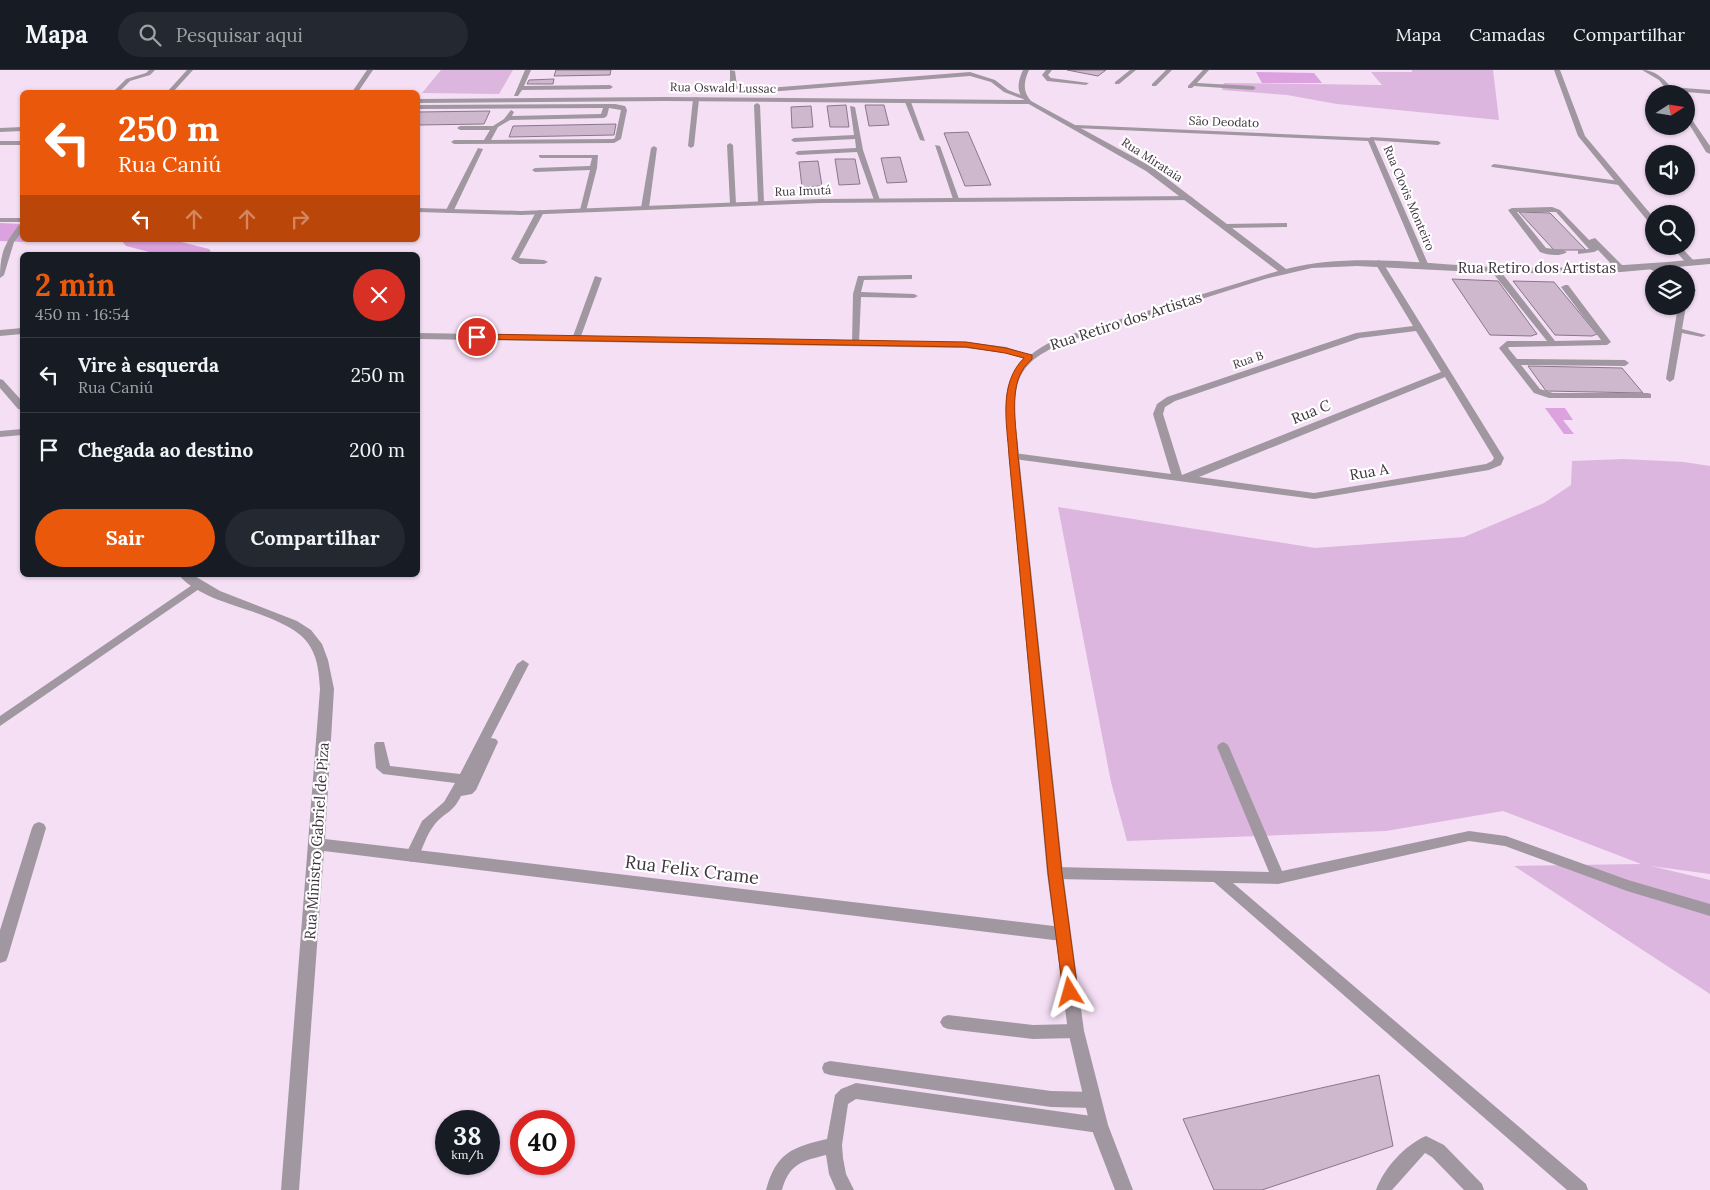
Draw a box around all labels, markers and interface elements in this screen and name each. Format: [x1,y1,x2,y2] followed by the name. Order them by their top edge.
[118,12,468,57] search box
[25,19,88,50] text: Mapa
[136,21,164,49] icon: search
[176,23,303,47] text: Pesquisar aqui
[1396,23,1441,46] text: Mapa
[1469,23,1545,46] text: Camadas
[1573,23,1685,46] text: Compartilhar
[670,79,776,96] street label: Rua Oswald Lussac
[1645,85,1695,135] north arrow
[1645,85,1695,315] map controls
[118,106,219,151] text: 250 m
[35,110,100,175] icon: left
[1189,113,1260,130] street label: São Deodato
[1119,134,1186,185] street label: Rua Mirataia
[1381,143,1438,253] street label: Rua Clovis Monteiro
[1645,145,1695,195] button: sound
[118,150,222,178] text: Rua Caniú
[774,182,832,199] street label: Rua Imutá
[127,205,155,233] icon: left
[180,205,208,233] icon: ahead
[233,205,261,233] icon: ahead
[286,205,314,233] icon: right
[1645,205,1695,255] button: search
[1458,258,1616,277] street label: Rua Retiro dos Artistas
[1645,265,1695,315] button: layers
[35,266,115,304] text: 2 min
[353,269,405,321] button: close
[1047,287,1204,354] street label: Rua Retiro dos Artistas
[35,304,130,324] text: 450 m · 16:54
[456,316,498,358] pin
[463,323,491,351] icon: arrive
[1230,347,1265,372] street label: Rua B
[78,353,219,377] text: Vire à esquerda
[35,361,63,389] icon: left
[351,363,405,387] text: 250 m
[78,377,153,397] text: Rua Caniú
[1288,395,1334,428] street label: Rua C
[35,436,63,464] icon: arrive
[78,438,253,462] text: Chegada ao destino
[349,438,405,462] text: 200 m
[1348,459,1391,484] street label: Rua A
[35,509,215,567] button: Sair
[225,509,405,567] button: Compartilhar
[300,741,333,940] street label: Rua Ministro Gabriel de Piza
[624,850,761,889] street label: Rua Felix Crame
[1043,965,1095,1017] position arrow
[510,1110,575,1175] speed limit sign: 40
[453,1120,482,1152] text: 38
[451,1147,484,1162] text: km/h

